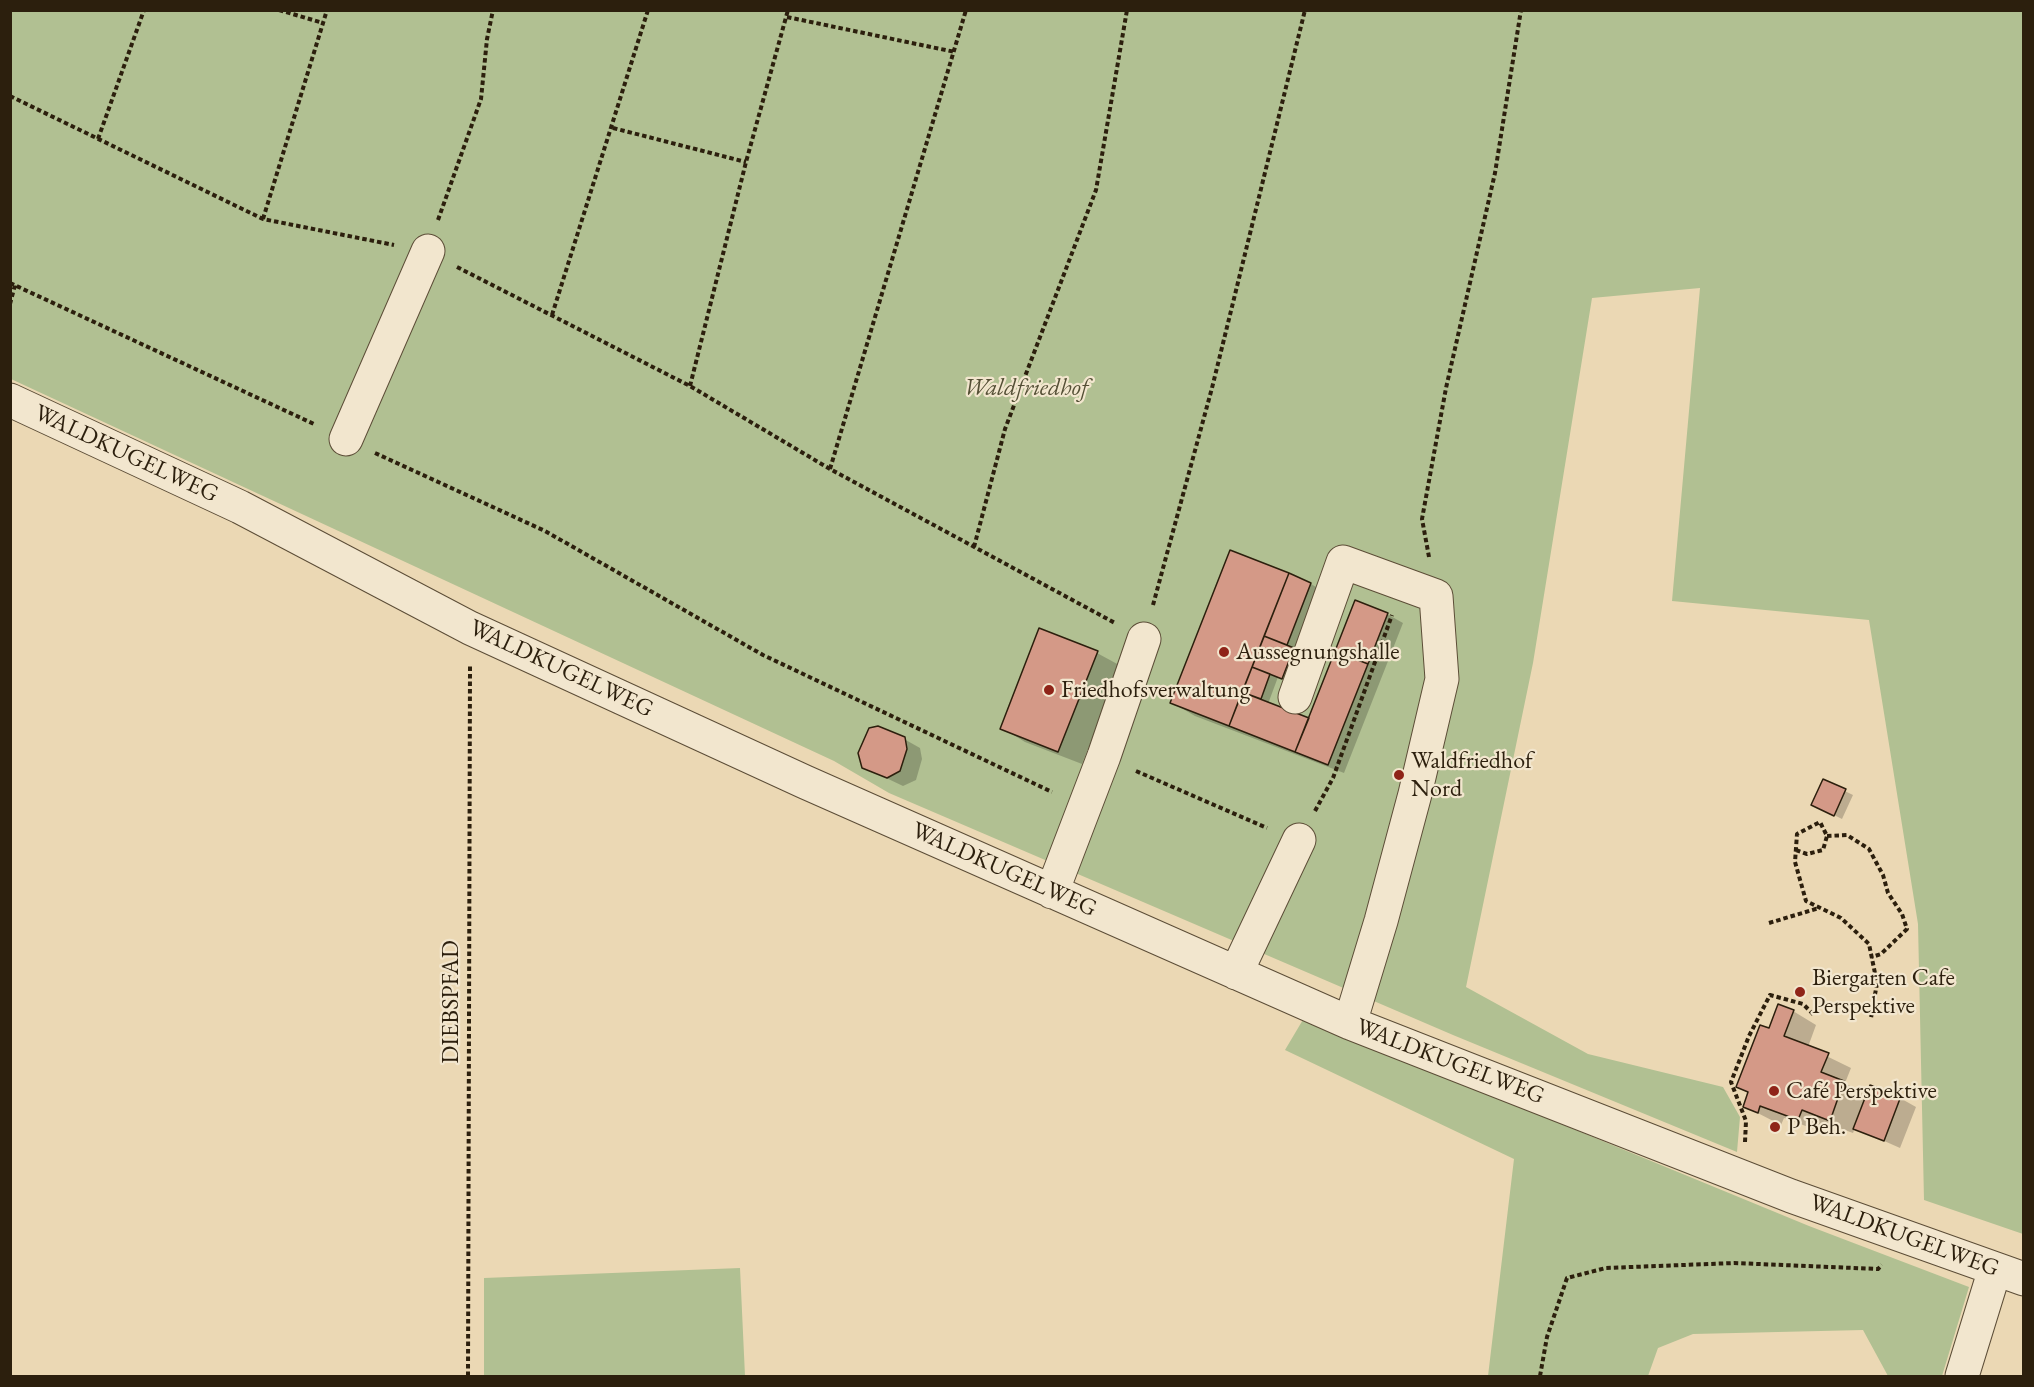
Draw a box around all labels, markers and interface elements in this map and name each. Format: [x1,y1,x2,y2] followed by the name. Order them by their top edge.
[964,374,1088,402] park label: Waldfriedhof
[29,399,223,509] street label: WALDKUGELWEG
[464,614,658,724] street label: WALDKUGELWEG
[1236,638,1400,666] place label: Aussegnungshalle
[1217,645,1231,659] marker: Aussegnungshalle
[1061,676,1250,704] place label: Friedhofsverwaltung
[1042,683,1056,697] marker: Friedhofsverwaltung
[1411,747,1533,803] place label: Waldfriedhof Nord
[1392,768,1406,782] marker: Waldfriedhof Nord
[907,816,1101,924] street label: WALDKUGELWEG
[437,940,465,1064] street label: DIEBSPFAD
[1812,964,1955,1020] place label: Biergarten Cafe Perspektive
[1793,985,1807,999] marker: Biergarten Cafe Perspektive
[1352,1013,1548,1111] street label: WALDKUGELWEG
[1786,1077,1937,1105] place label: Café Perspektive
[1767,1084,1781,1098] marker: Café Perspektive
[1787,1113,1846,1141] place label: P Beh.
[1768,1120,1782,1134] marker: P Beh.
[1805,1188,2003,1284] street label: WALDKUGELWEG

